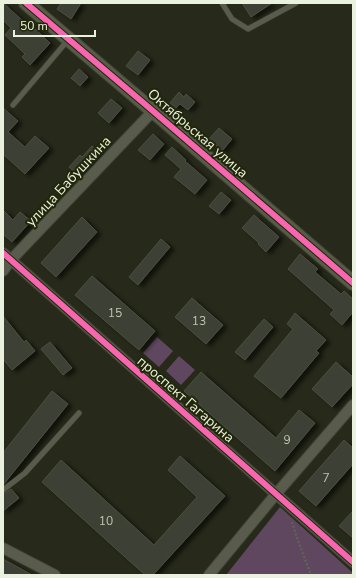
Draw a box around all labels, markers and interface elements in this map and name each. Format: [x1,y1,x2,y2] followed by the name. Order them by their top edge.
[14,12,95,38] scale bar
[20,18,48,34] text: 50 m
[143,84,252,182] street label: Октябрьская улица
[21,132,115,231] street label: улица Бабушкина
[108,305,122,321] house number: 15
[192,313,206,329] house number: 13
[133,352,238,447] street label: проспект Гагарина
[283,432,291,448] house number: 9
[322,470,330,486] house number: 7
[99,513,113,529] house number: 10

